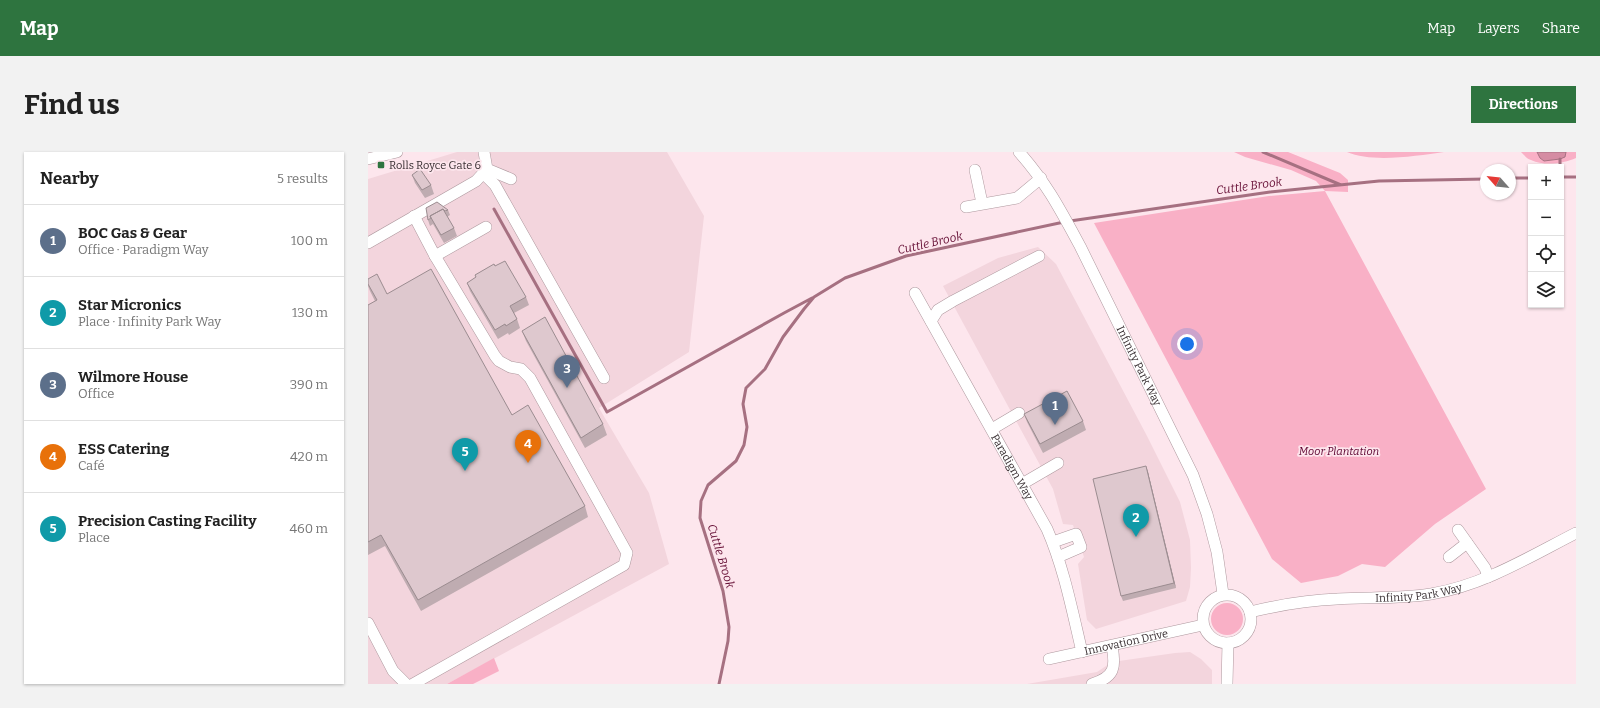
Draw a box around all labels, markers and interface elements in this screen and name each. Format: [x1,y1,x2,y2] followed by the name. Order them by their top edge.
[20,17,59,40] text: Map
[1427,20,1455,37] text: Map
[1477,20,1520,37] text: Layers
[1542,20,1580,37] text: Share
[1471,86,1576,123] button: Directions
[24,88,120,121] text: Find us
[389,159,481,172] place label: Rolls Royce Gate 6
[376,160,386,170] marker: Rolls Royce Gate 6
[1480,164,1516,200] north arrow
[1528,164,1564,308] map controls
[1528,164,1564,200] button: +
[40,168,99,189] text: Nearby
[277,171,328,186] text: 5 results
[1215,174,1283,198] water label: Cuttle Brook
[1528,200,1564,236] button: −
[78,224,187,242] text: BOC Gas & Gear
[896,229,964,257] water label: Cuttle Brook
[50,233,56,248] text: 1
[291,233,328,248] text: 100 m
[1528,236,1564,272] button: locate
[78,242,209,257] text: Office · Paradigm Way
[1528,272,1564,308] button: layers
[78,296,181,314] text: Star Micronics
[49,305,57,320] text: 2
[292,305,328,320] text: 130 m
[78,314,221,329] text: Place · Infinity Park Way
[1114,324,1164,408] street label: Infinity Park Way
[1177,334,1197,354] your location
[554,355,580,388] pin: 3
[78,368,188,386] text: Wilmore House
[49,377,57,392] text: 3
[290,377,328,392] text: 390 m
[78,386,114,401] text: Office
[1042,392,1068,425] pin: 1
[515,430,541,463] pin: 4
[989,432,1036,502] street label: Paradigm Way
[452,438,478,471] pin: 5
[78,440,169,458] text: ESS Catering
[1299,445,1380,458] park label: Moor Plantation
[49,449,57,464] text: 4
[290,449,328,464] text: 420 m
[78,458,105,473] text: Café
[1123,504,1149,537] pin: 2
[78,512,257,530] text: Precision Casting Facility
[49,521,57,536] text: 5
[289,521,328,536] text: 460 m
[705,522,738,590] water label: Cuttle Brook
[78,530,110,545] text: Place
[1375,580,1464,604] street label: Infinity Park Way
[1083,626,1169,658] street label: Innovation Drive

